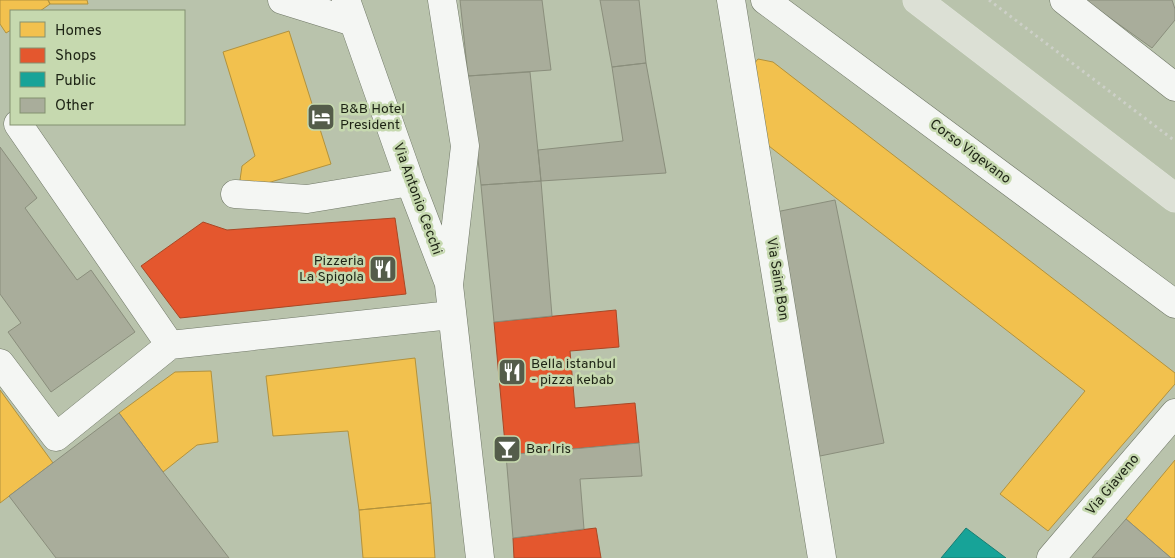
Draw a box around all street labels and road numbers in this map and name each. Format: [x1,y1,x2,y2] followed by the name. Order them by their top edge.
[926,116,1014,188] street label: Corso Vigevano
[389,141,445,257] street label: Via Antonio Cecchi
[762,236,792,322] street label: Via Saint Bon
[1083,451,1144,519] street label: Via Giaveno

